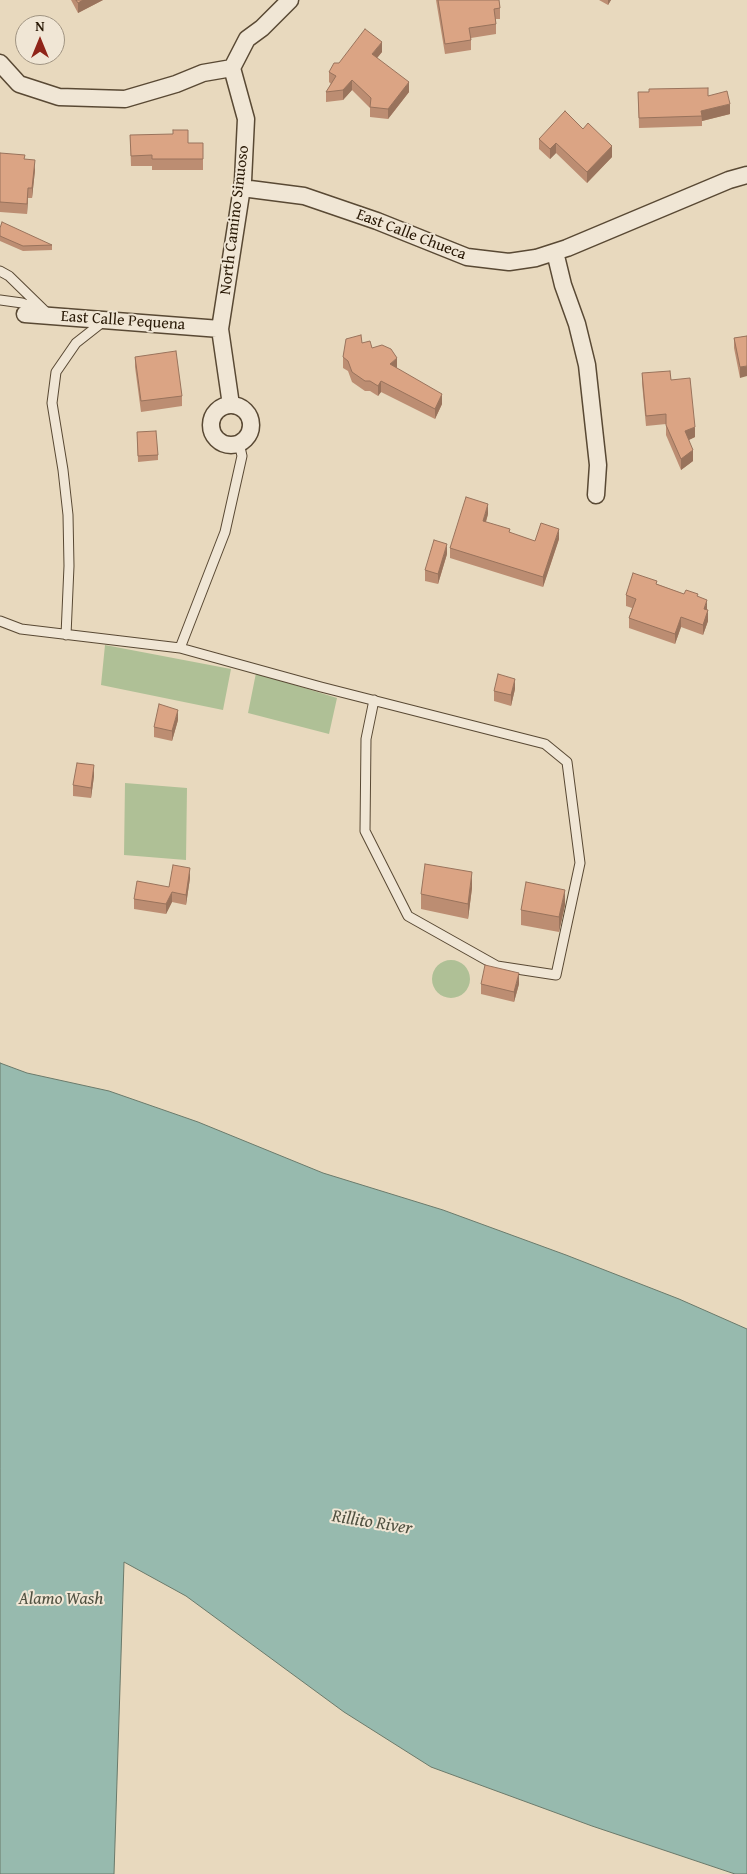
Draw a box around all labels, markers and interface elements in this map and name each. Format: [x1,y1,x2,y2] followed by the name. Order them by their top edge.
[15,15,65,65] north arrow
[35,16,45,36] text: N
[216,144,254,296] street label: North Camino Sinuoso
[353,205,469,265] street label: East Calle Chueca
[60,307,186,335] street label: East Calle Pequena
[330,1506,414,1540] water label: Rillito River
[19,1588,103,1610] water label: Alamo Wash

